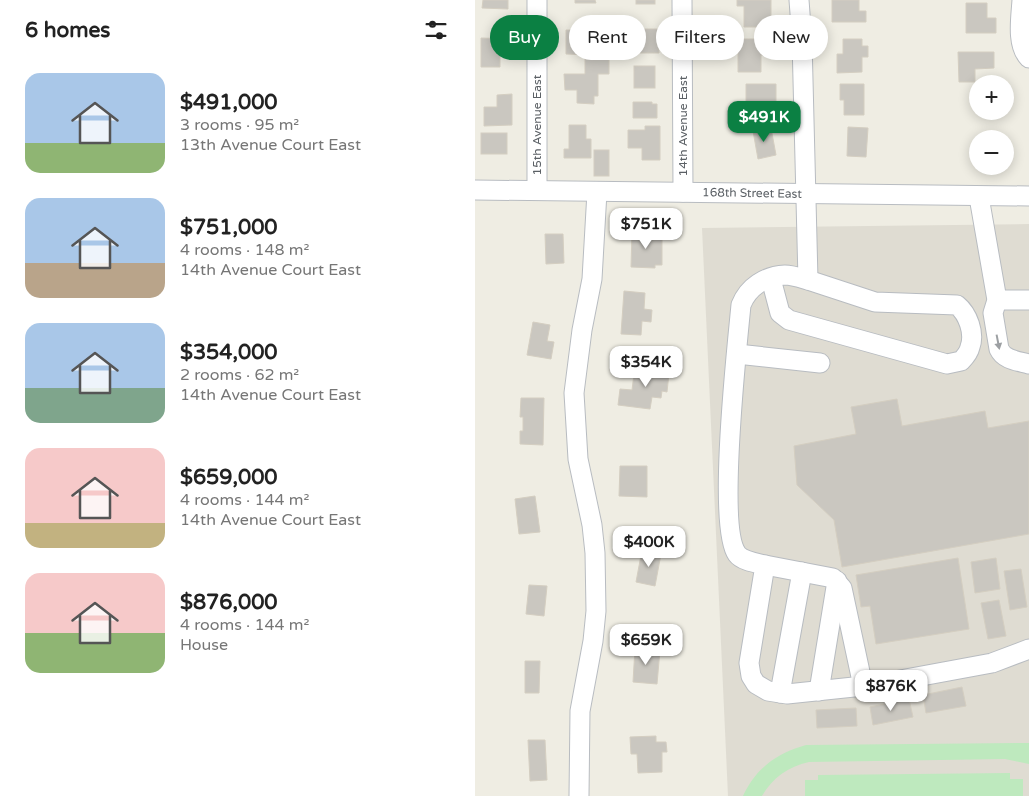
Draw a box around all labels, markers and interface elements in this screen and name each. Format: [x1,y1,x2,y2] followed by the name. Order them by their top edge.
[490,15,559,60] chip: Buy
[569,15,646,60] chip: Rent
[656,15,744,60] chip: Filters
[754,15,828,60] chip: New
[422,16,450,44] icon: filters
[25,18,110,43] text: 6 homes
[530,74,544,175] street label: 15th Avenue East
[676,75,690,176] street label: 14th Avenue East
[969,75,1014,175] map controls
[969,75,1014,120] button: +
[180,90,278,115] text: $491,000
[65,93,125,153] icon: home
[729,100,799,143] pin: $491K
[739,107,789,127] text: $491K
[180,115,299,135] text: 3 rooms · 95 m²
[969,130,1014,175] button: −
[180,135,361,155] text: 13th Avenue Court East
[702,185,802,201] street label: 168th Street East
[611,208,681,250] pin: $751K
[621,214,671,234] text: $751K
[180,215,278,240] text: $751,000
[65,218,125,278] icon: home
[180,240,309,260] text: 4 rooms · 148 m²
[180,260,361,280] text: 14th Avenue Court East
[994,334,1002,350] one-way arrow
[180,340,278,365] text: $354,000
[65,343,125,403] icon: home
[611,346,681,388] pin: $354K
[621,352,671,372] text: $354K
[180,365,299,385] text: 2 rooms · 62 m²
[180,385,361,405] text: 14th Avenue Court East
[180,465,278,490] text: $659,000
[65,468,125,528] icon: home
[180,490,309,510] text: 4 rooms · 144 m²
[180,510,361,530] text: 14th Avenue Court East
[614,526,684,568] pin: $400K
[624,532,674,552] text: $400K
[180,590,278,615] text: $876,000
[65,593,125,653] icon: home
[180,615,309,635] text: 4 rooms · 144 m²
[611,624,681,666] pin: $659K
[621,630,671,650] text: $659K
[180,635,228,655] text: House
[856,670,926,712] pin: $876K
[866,676,916,696] text: $876K

